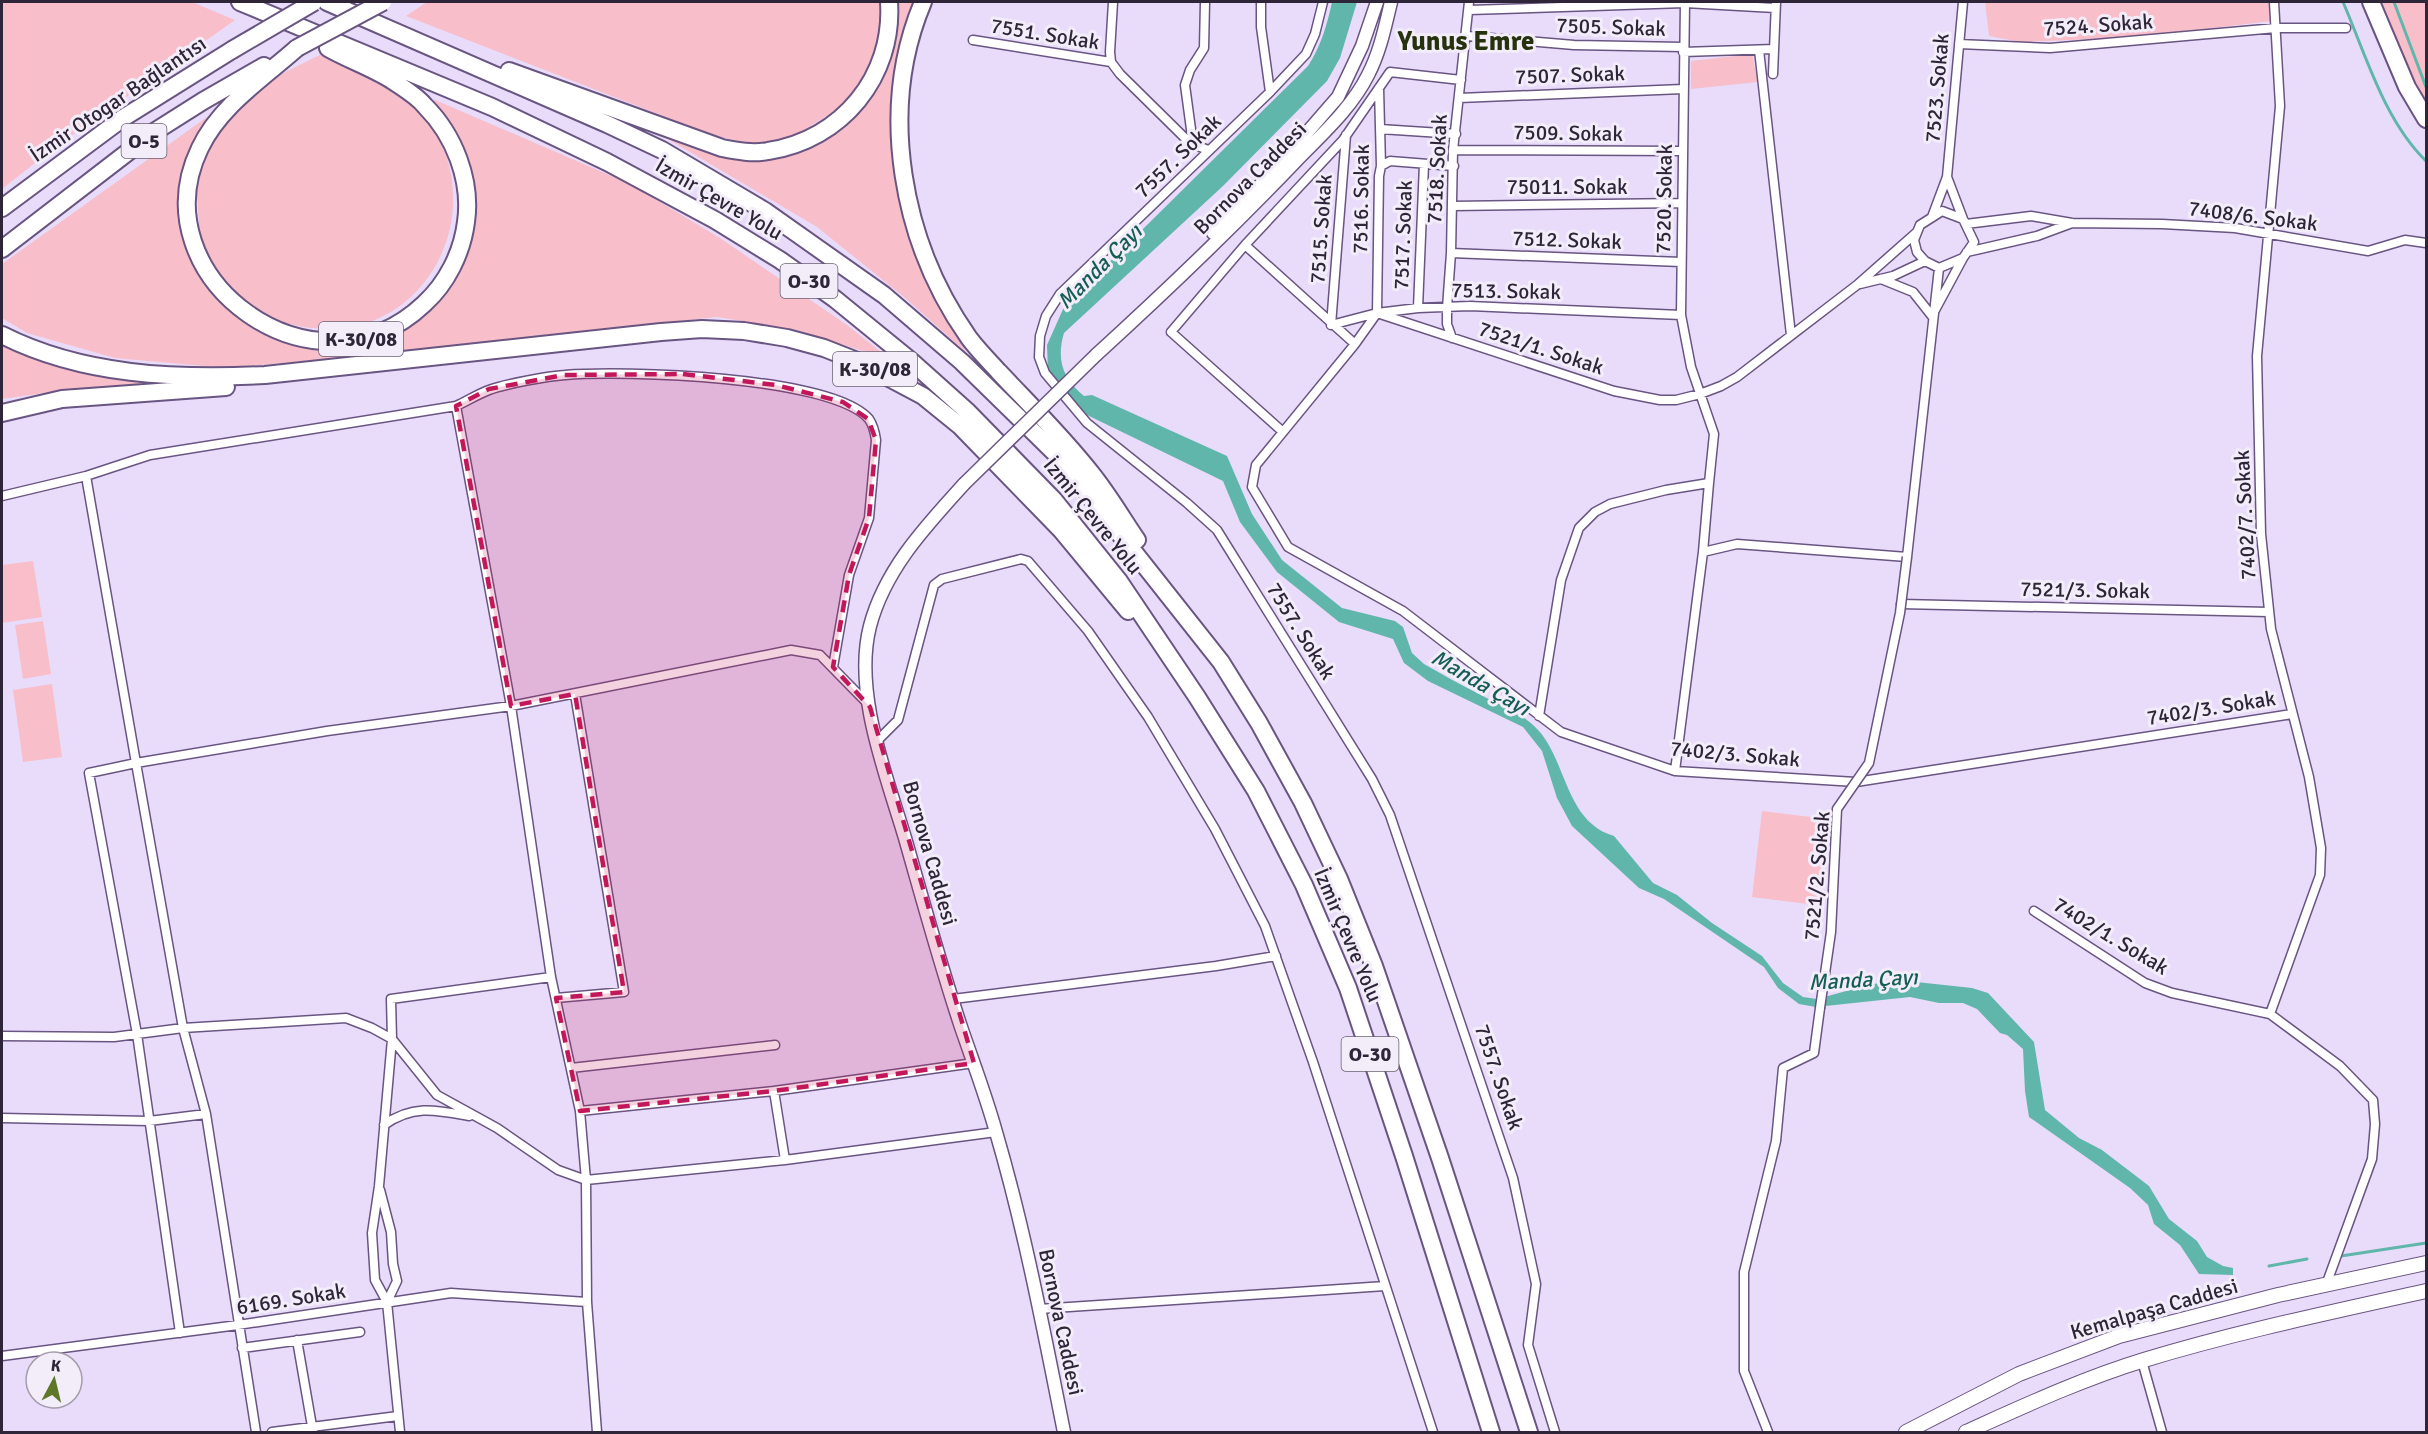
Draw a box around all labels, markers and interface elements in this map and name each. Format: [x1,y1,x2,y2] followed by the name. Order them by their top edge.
[2042,8,2154,42] street label: 7524. Sokak
[1556,12,1667,42] street label: 7505. Sokak
[989,13,1102,56] street label: 7551. Sokak
[1397,25,1534,58] district label: Yunus Emre
[25,30,211,168] street label: İzmir Otogar Bağlantısı
[1919,32,1955,144] street label: 7523. Sokak
[1515,60,1626,90] street label: 7507. Sokak
[1129,108,1227,203] street label: 7557. Sokak
[1421,113,1453,225] street label: 7518. Sokak
[1188,116,1312,240] street label: Bornova Caddesi
[1513,119,1624,147] street label: 7509. Sokak
[122,124,166,158] road number: O-5
[1347,143,1375,254] street label: 7516. Sokak
[1650,143,1678,254] street label: 7520. Sokak
[651,152,787,246] street label: İzmir Çevre Yolu
[1304,173,1338,285] street label: 7515. Sokak
[1506,174,1628,200] street label: 75011. Sokak
[1388,179,1418,290] street label: 7517. Sokak
[2187,195,2320,237] street label: 7408/6. Sokak
[1051,218,1148,314] water label: Manda Çayı
[1512,225,1623,255] street label: 7512. Sokak
[780,264,838,298] road number: O-30
[1451,277,1562,305] street label: 7513. Sokak
[1475,316,1607,381] street label: 7521/1. Sokak
[319,322,403,356] road number: K-30/08
[833,352,917,386] road number: K-30/08
[2229,449,2261,581] street label: 7402/7. Sokak
[1038,452,1148,580] street label: İzmir Çevre Yolu
[2020,576,2151,604] street label: 7521/3. Sokak
[1261,578,1341,685] street label: 7557. Sokak
[1427,643,1536,722] water label: Manda Çayı
[2145,685,2278,731] street label: 7402/3. Sokak
[1669,735,1801,773] street label: 7402/3. Sokak
[897,778,963,928] street label: Bornova Caddesi
[1798,810,1836,942] street label: 7521/2. Sokak
[1308,864,1388,1006] street label: İzmir Çevre Yolu
[2049,891,2174,981] street label: 7402/1. Sokak
[1808,963,1919,996] water label: Manda Çayı
[1469,1021,1529,1134] street label: 7557. Sokak
[1342,1037,1398,1071] road number: O-30
[1033,1246,1089,1398] street label: Bornova Caddesi
[2067,1273,2241,1345] street label: Kemalpaşa Caddesi
[235,1277,348,1320] street label: 6169. Sokak
[24,1350,84,1410] north arrow
[50,1356,62,1377] text: K

